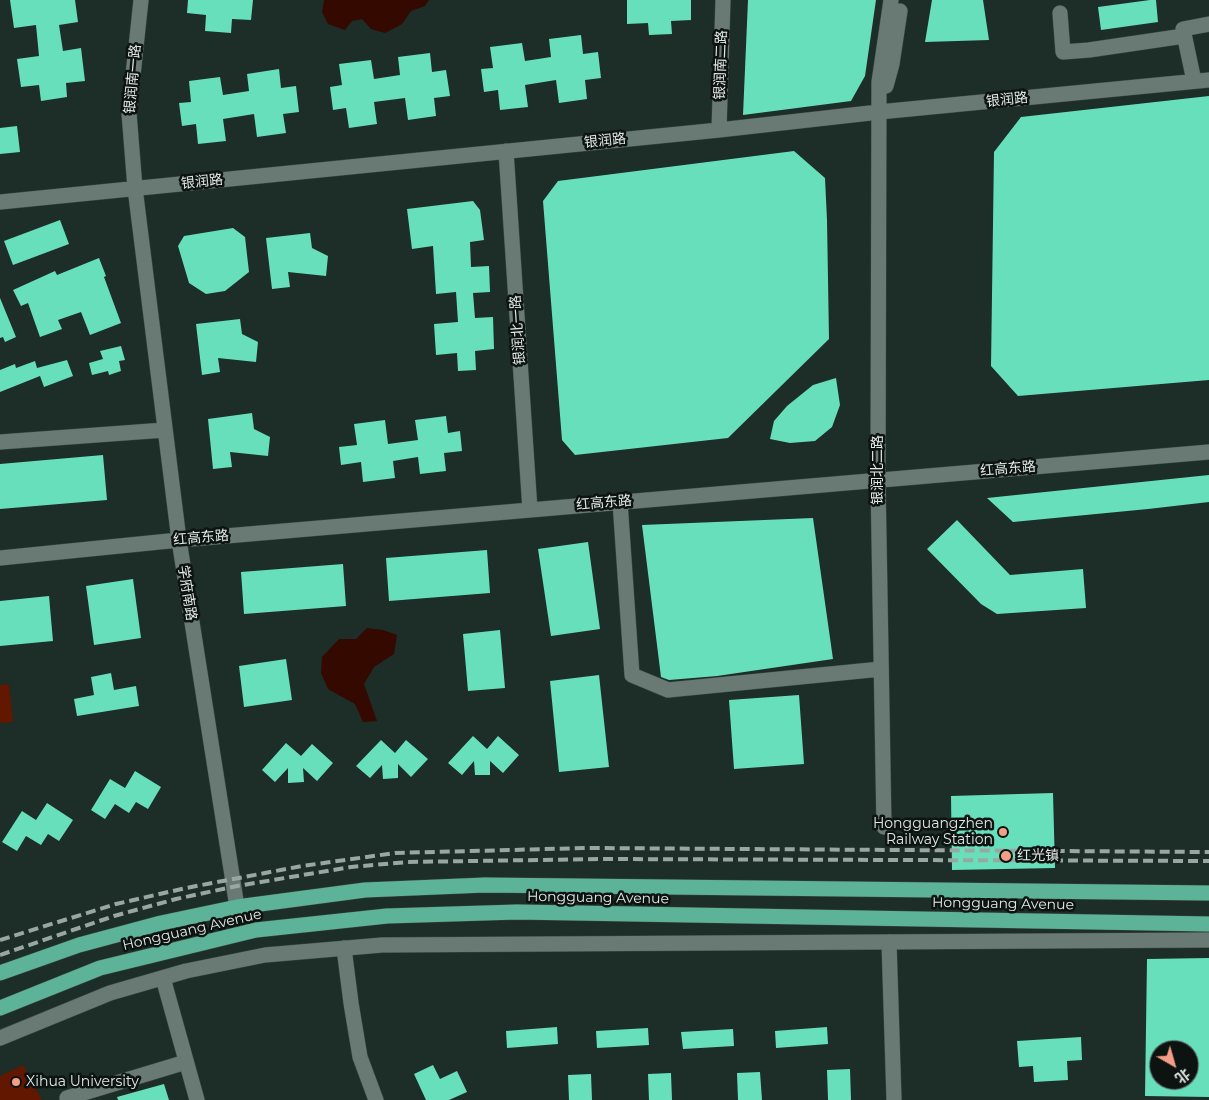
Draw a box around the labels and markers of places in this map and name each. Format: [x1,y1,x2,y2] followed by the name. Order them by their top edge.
[873,816,993,849] place label: Hongguangzhen Railway Station
[997,826,1009,838] marker: Hongguangzhen Railway Station
[1017,848,1059,864] place label: 红光镇
[999,849,1013,863] marker: 红光镇
[26,1074,139,1090] place label: Xihua University
[10,1076,22,1088] marker: Xihua University

